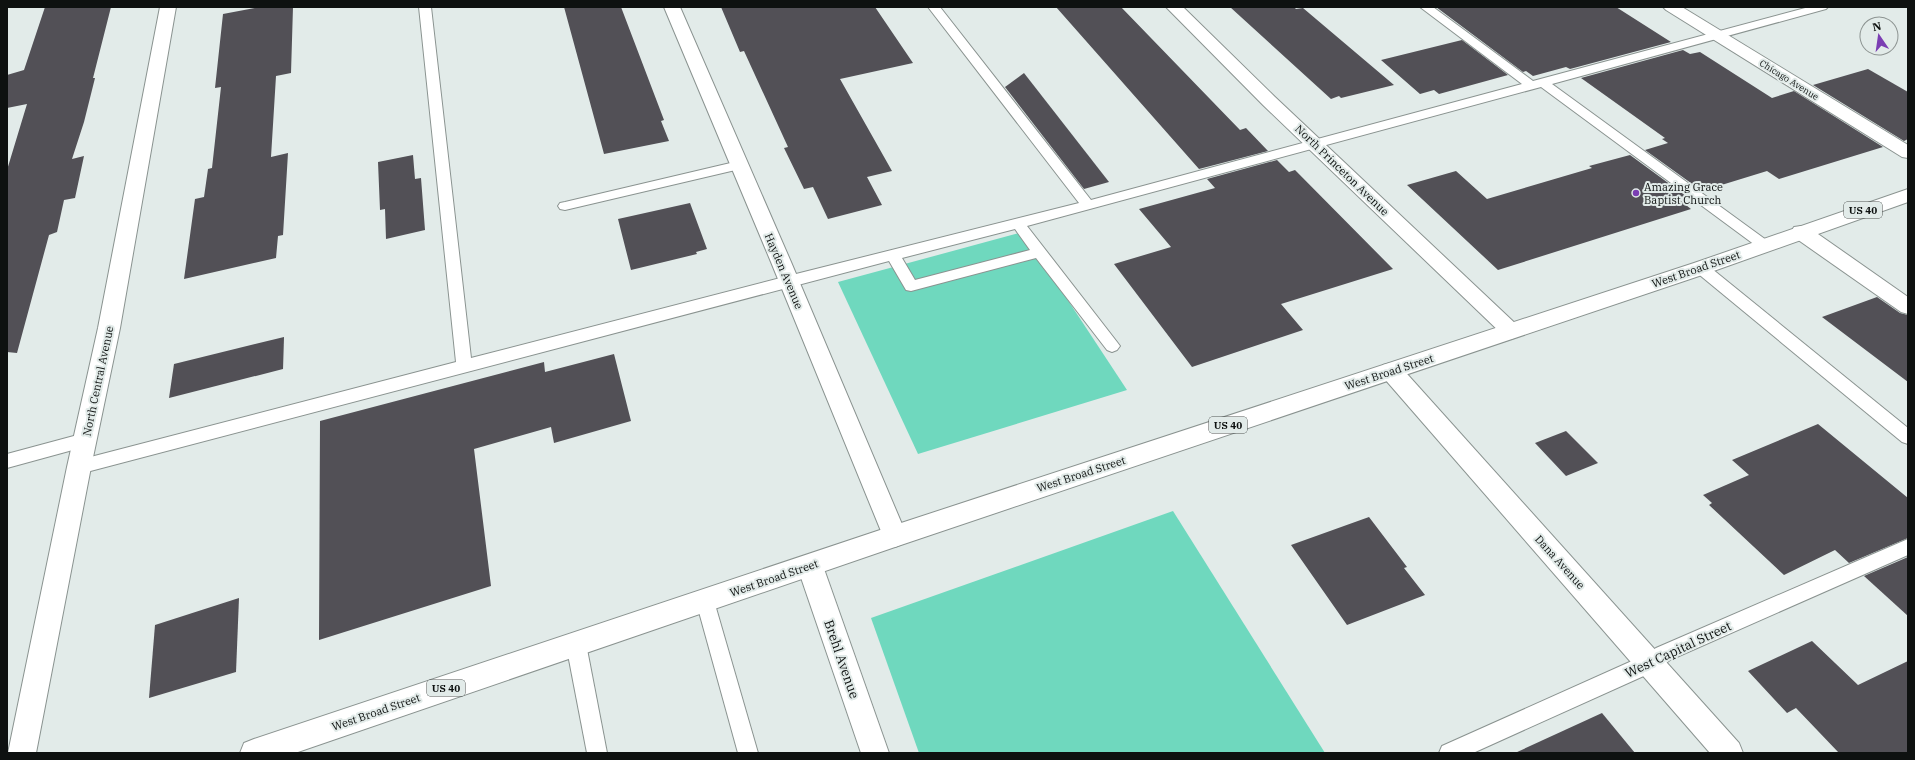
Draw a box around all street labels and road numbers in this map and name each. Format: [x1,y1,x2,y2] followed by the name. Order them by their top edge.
[1758,57,1821,102] street label: Chicago Avenue
[1292,122,1392,218] street label: North Princeton Avenue
[1844,202,1882,218] road number: US 40
[762,231,806,311] street label: Hayden Avenue
[1650,247,1742,291] street label: West Broad Street
[79,325,117,437] street label: North Central Avenue
[1343,351,1435,393] street label: West Broad Street
[1209,417,1247,433] road number: US 40
[1035,453,1127,495] street label: West Broad Street
[1532,532,1588,592] street label: Dana Avenue
[728,556,820,600] street label: West Broad Street
[1622,617,1734,682] street label: West Capital Street
[820,618,863,701] street label: Brehl Avenue
[427,680,465,696] road number: US 40
[330,690,422,734] street label: West Broad Street

